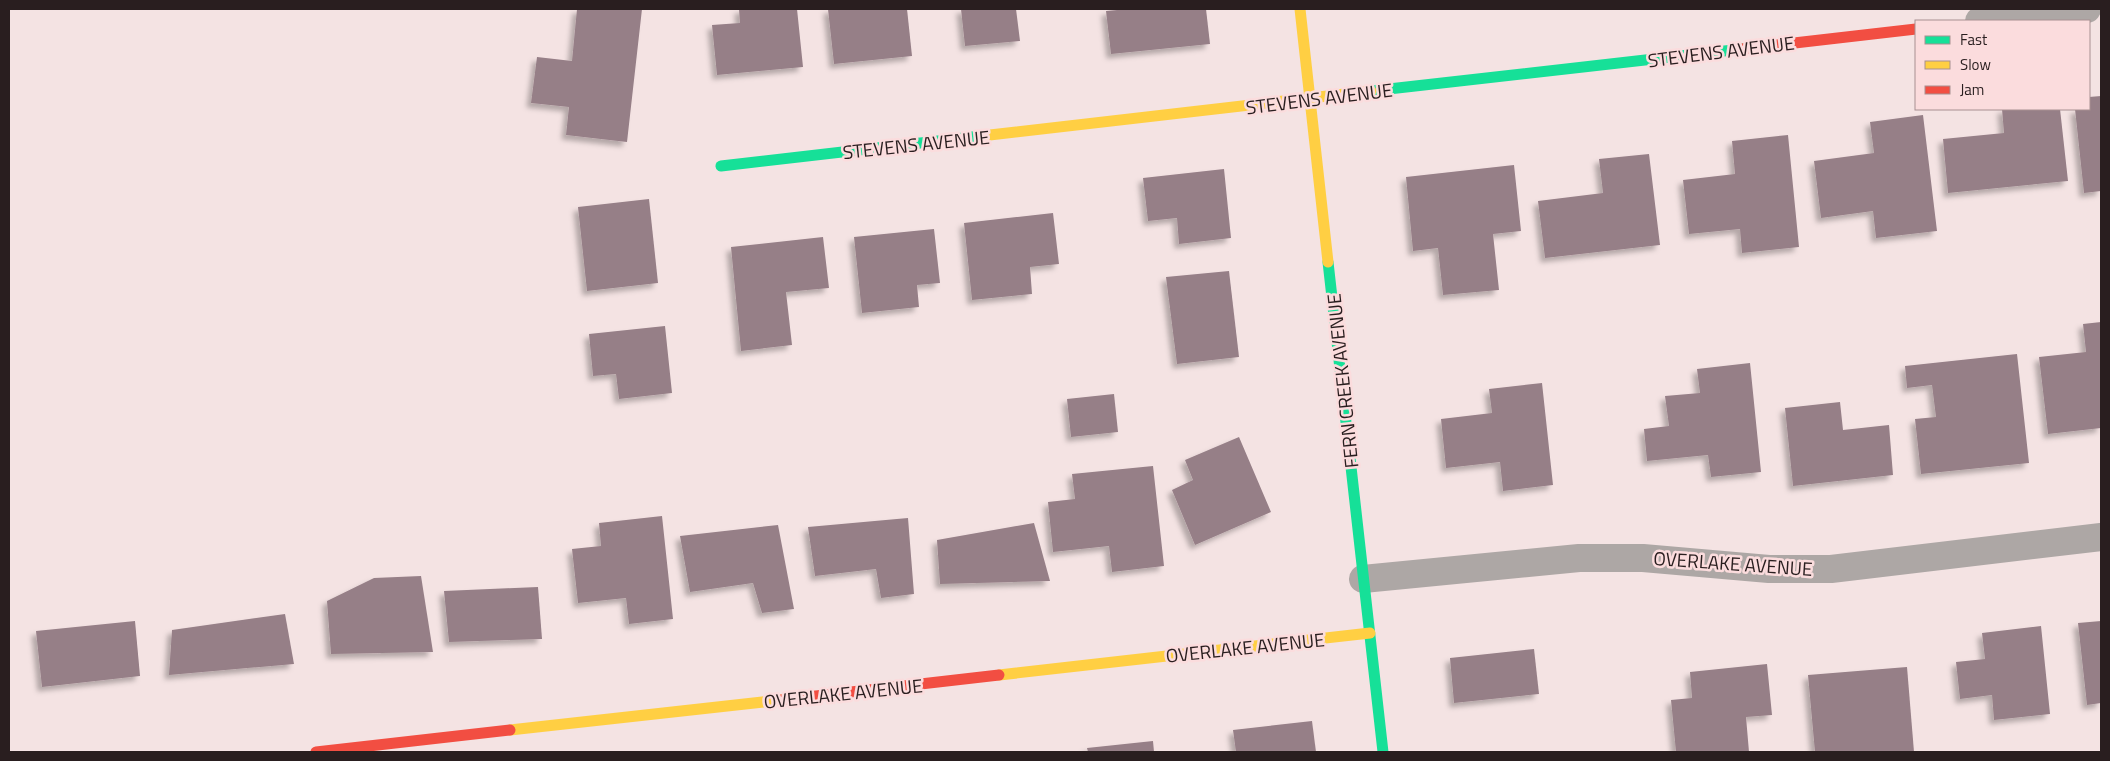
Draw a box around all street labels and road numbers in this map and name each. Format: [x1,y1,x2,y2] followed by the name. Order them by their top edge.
[1646,28,1796,74] street label: STEVENS AVENUE
[1244,75,1394,121] street label: STEVENS AVENUE
[841,122,991,166] street label: STEVENS AVENUE
[1318,292,1366,470] street label: FERN CREEK AVENUE
[1652,543,1814,583] street label: OVERLAKE AVENUE
[1164,624,1326,670] street label: OVERLAKE AVENUE
[762,670,924,716] street label: OVERLAKE AVENUE

